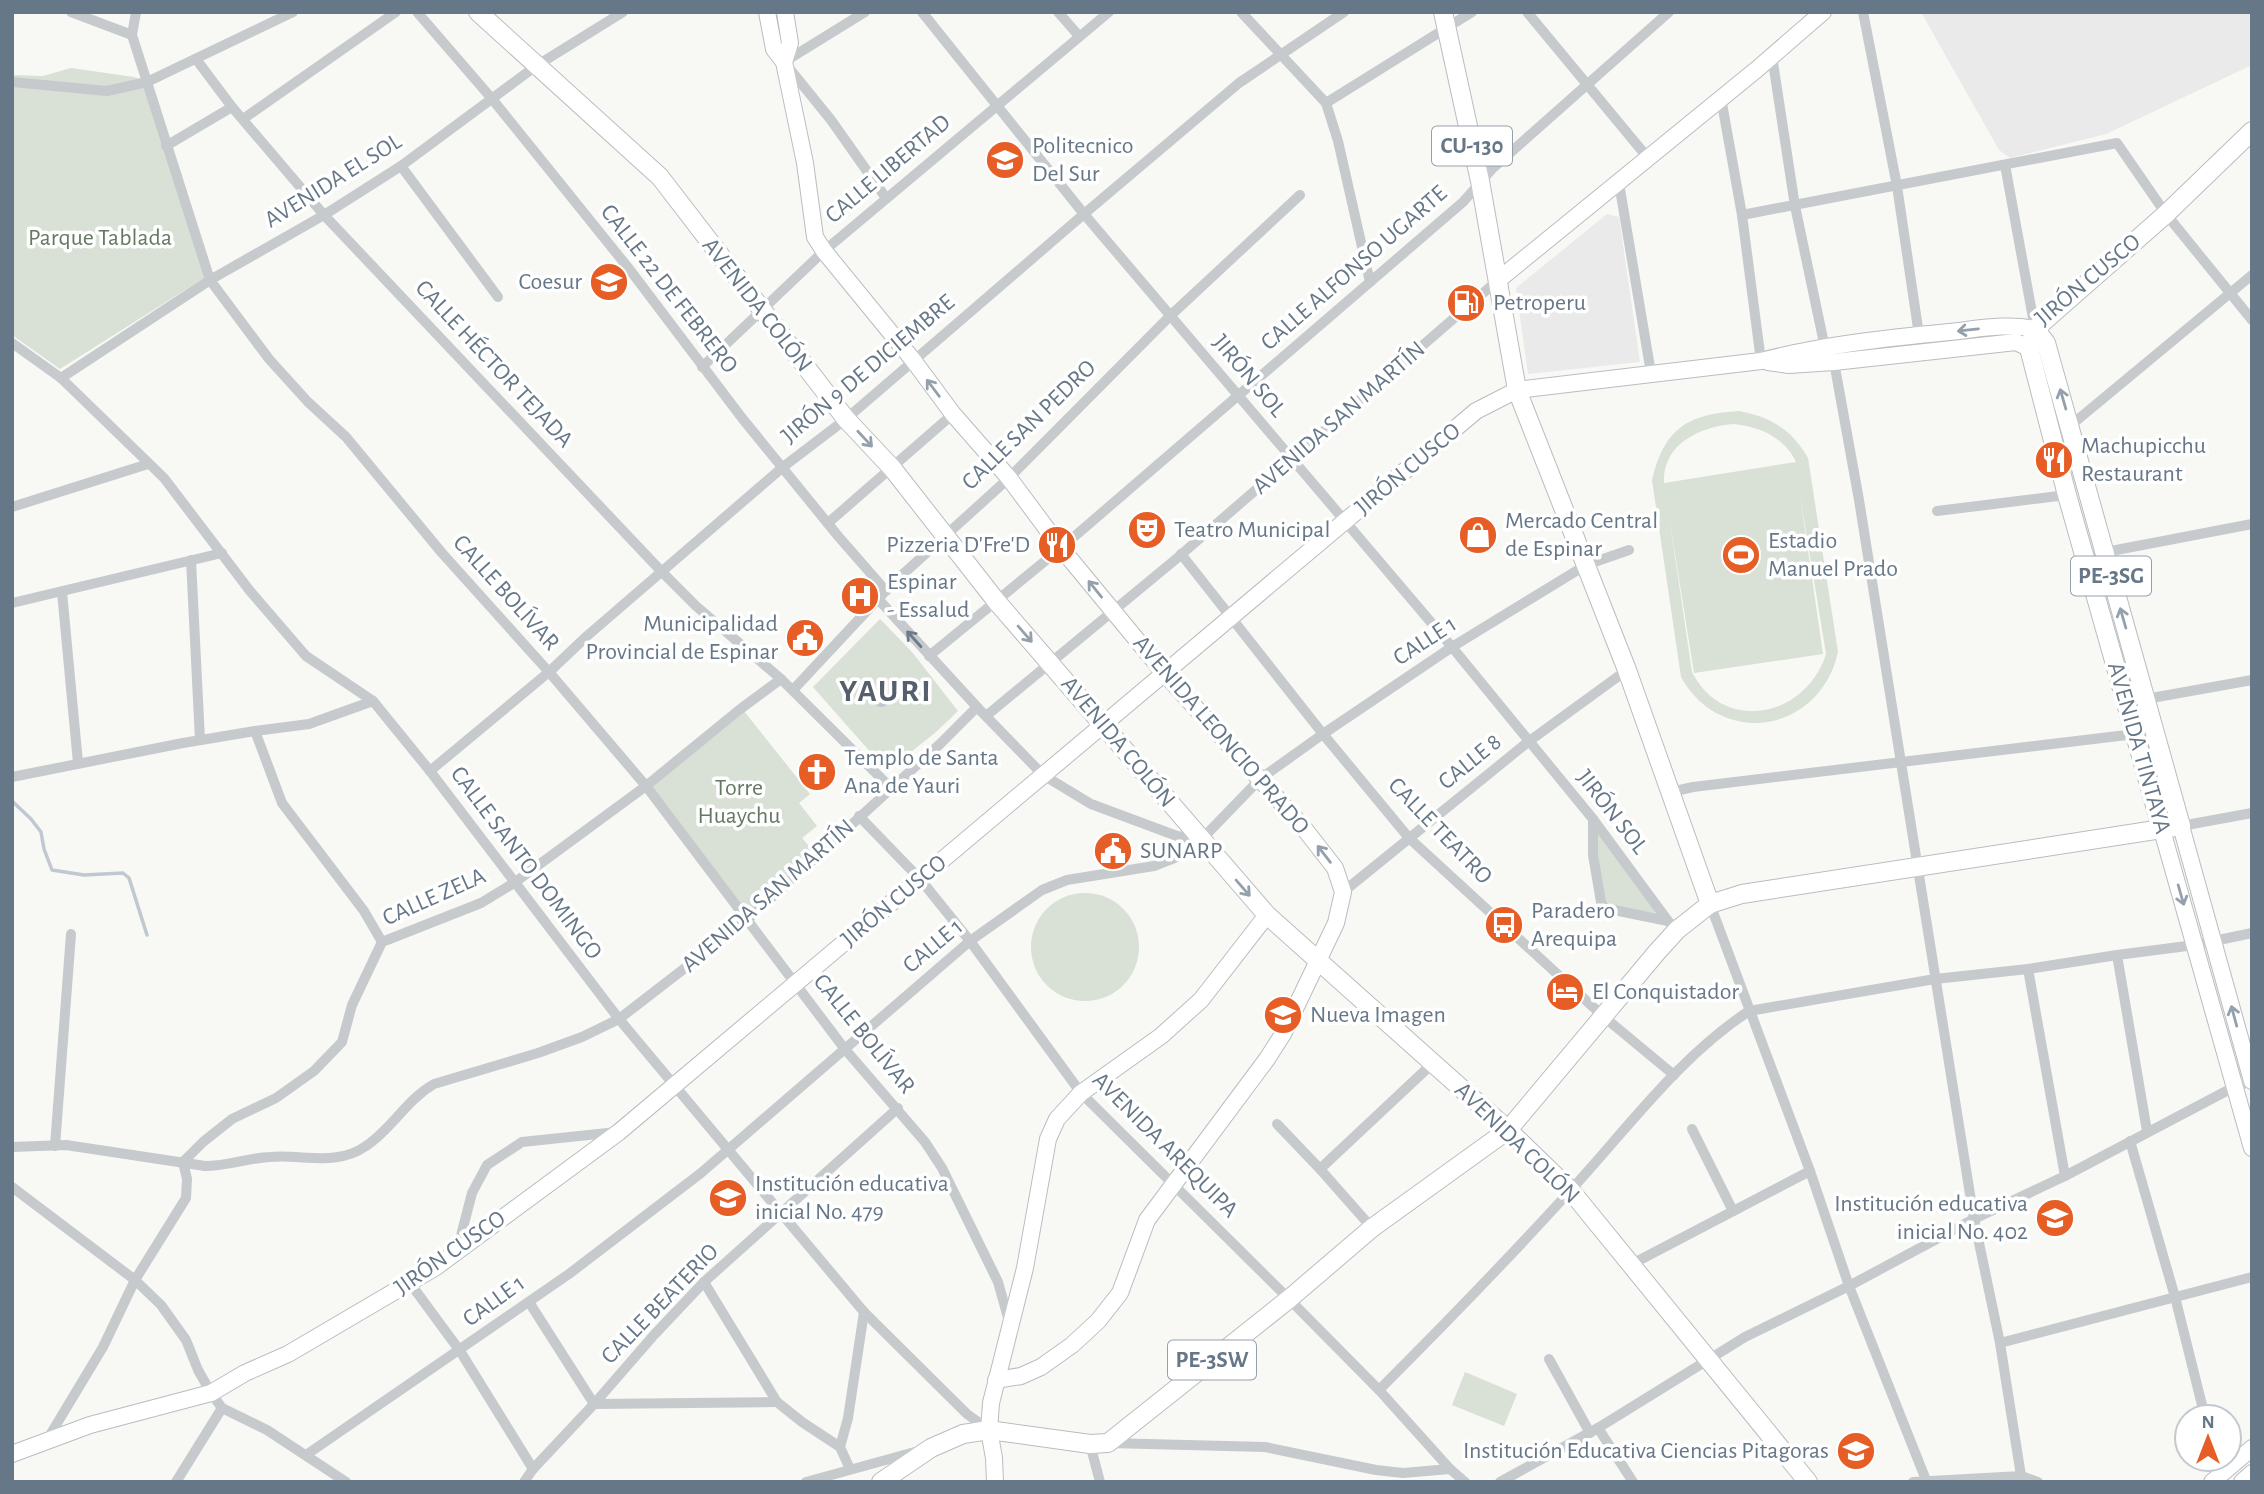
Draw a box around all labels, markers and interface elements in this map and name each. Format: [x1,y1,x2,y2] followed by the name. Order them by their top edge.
[821,110,955,228] street label: CALLE LIBERTAD
[1432,127,1512,166] road number: CU-130
[260,129,406,233] street label: AVENIDA EL SOL
[1032,134,1134,186] place label: Politecnico Del Sur
[984,139,1026,181] school or university icon: Politecnico Del Sur
[1257,181,1452,355] street label: CALLE ALFONSO UGARTE
[596,200,742,378] street label: CALLE 22 DE FEBRERO
[28,226,172,250] park label: Parque Tablada
[2030,228,2145,331] street label: JIRÓN CUSCO
[697,232,818,377] street label: AVENIDA COLÓN
[588,261,630,303] school or university icon: Coesur
[519,270,582,294] place label: Coesur
[411,274,579,452] street label: CALLE HÉCTOR TEJADA
[1445,282,1487,324] fuel station icon: Petroperu
[776,288,959,448] street label: JIRÓN 9 DE DICIEMBRE
[1493,291,1586,315] place label: Petroperu
[1957,323,1980,336] one-way arrow
[1208,329,1292,422] street label: JIRÓN SOL
[1247,335,1430,499] street label: AVENIDA SAN MARTÍN
[958,355,1100,495] street label: CALLE SAN PEDRO
[926,379,941,398] one-way arrow
[2055,388,2068,410] one-way arrow
[1350,417,1465,520] street label: JIRÓN CUSCO
[857,430,874,447] one-way arrow
[2081,434,2206,486] place label: Machupicchu Restaurant
[2033,439,2075,481] restaurant icon: Machupicchu Restaurant
[1126,509,1168,551] theatre icon: Teatro Municipal
[1505,509,1658,561] place label: Mercado Central de Espinar
[1457,514,1499,556] shop icon: Mercado Central de Espinar
[1174,518,1330,542] place label: Teatro Municipal
[1036,524,1078,566] restaurant icon: Pizzeria D'Fre'D
[448,529,565,655] street label: CALLE BOLÍVAR
[1768,529,1898,581] place label: Estadio Manuel Prado
[886,533,1030,557] place label: Pizzeria D'Fre'D
[1720,534,1762,576] sports icon: Estadio Manuel Prado
[2071,556,2151,596] road number: PE-3SG
[887,570,969,622] place label: Espinar - Essalud
[839,575,881,617] hospital icon: Espinar - Essalud
[1087,580,1103,598] one-way arrow
[2116,608,2129,630] one-way arrow
[585,612,778,664] place label: Municipalidad Provincial de Espinar
[1389,612,1461,670] street label: CALLE 1
[784,617,826,659] public building icon: Municipalidad Provincial de Espinar
[1017,625,1033,643] one-way arrow
[906,631,923,648] one-way arrow
[1128,631,1314,839] street label: AVENIDA LEONCIO PRADO
[2103,660,2175,837] street label: AVENIDA TINTAYA
[1057,671,1181,812] street label: AVENIDA COLÓN
[839,675,933,707] district label: YAURI
[1434,730,1506,794] street label: CALLE 8
[844,746,999,798] place label: Templo de Santa Ana de Yauri
[796,751,838,793] church icon: Templo de Santa Ana de Yauri
[446,762,606,964] street label: CALLE SANTO DOMINGO
[1572,764,1654,858] street label: JIRÓN SOL
[1384,773,1496,889] street label: CALLE TEATRO
[697,776,781,828] park label: Torre Huaychu
[676,813,859,977] street label: AVENIDA SAN MARTÍN
[1092,830,1134,872] public building icon: SUNARP
[1140,839,1222,863] place label: SUNARP
[1316,845,1331,863] one-way arrow
[836,849,951,952] street label: JIRÓN CUSCO
[379,864,489,930] street label: CALLE ZELA
[1235,879,1251,897] one-way arrow
[2175,884,2188,906] one-way arrow
[1531,899,1617,951] place label: Paradero Arequipa
[1483,904,1525,946] bus stop icon: Paradero Arequipa
[898,914,968,978] street label: CALLE 1
[809,968,921,1098] street label: CALLE BOLÍVAR
[1544,971,1586,1013] hotel icon: El Conquistador
[1592,980,1739,1004] place label: El Conquistador
[1262,994,1304,1036] school or university icon: Nueva Imagen
[1310,1003,1446,1027] place label: Nueva Imagen
[2227,1005,2240,1027] one-way arrow
[1088,1068,1242,1222] street label: AVENIDA AREQUIPA
[1450,1076,1585,1208] street label: AVENIDA COLÓN
[755,1172,949,1224] place label: Institución educativa inicial No. 479
[707,1177,749,1219] school or university icon: Institución educativa inicial No. 479
[1834,1192,2028,1244] place label: Institución educativa inicial No. 402
[2034,1197,2076,1239] school or university icon: Institución educativa inicial No. 402
[389,1205,510,1300] street label: JIRÓN CUSCO
[597,1239,723,1369] street label: CALLE BEATERIO
[459,1271,529,1331] street label: CALLE 1
[1168,1340,1256,1380] road number: PE-3SW
[2173,1403,2243,1473] north arrow
[2201,1413,2215,1432] text: N
[1835,1430,1877,1472] school or university icon: Institución Educativa Ciencias Pitagoras
[1463,1439,1829,1463] place label: Institución Educativa Ciencias Pitagoras

